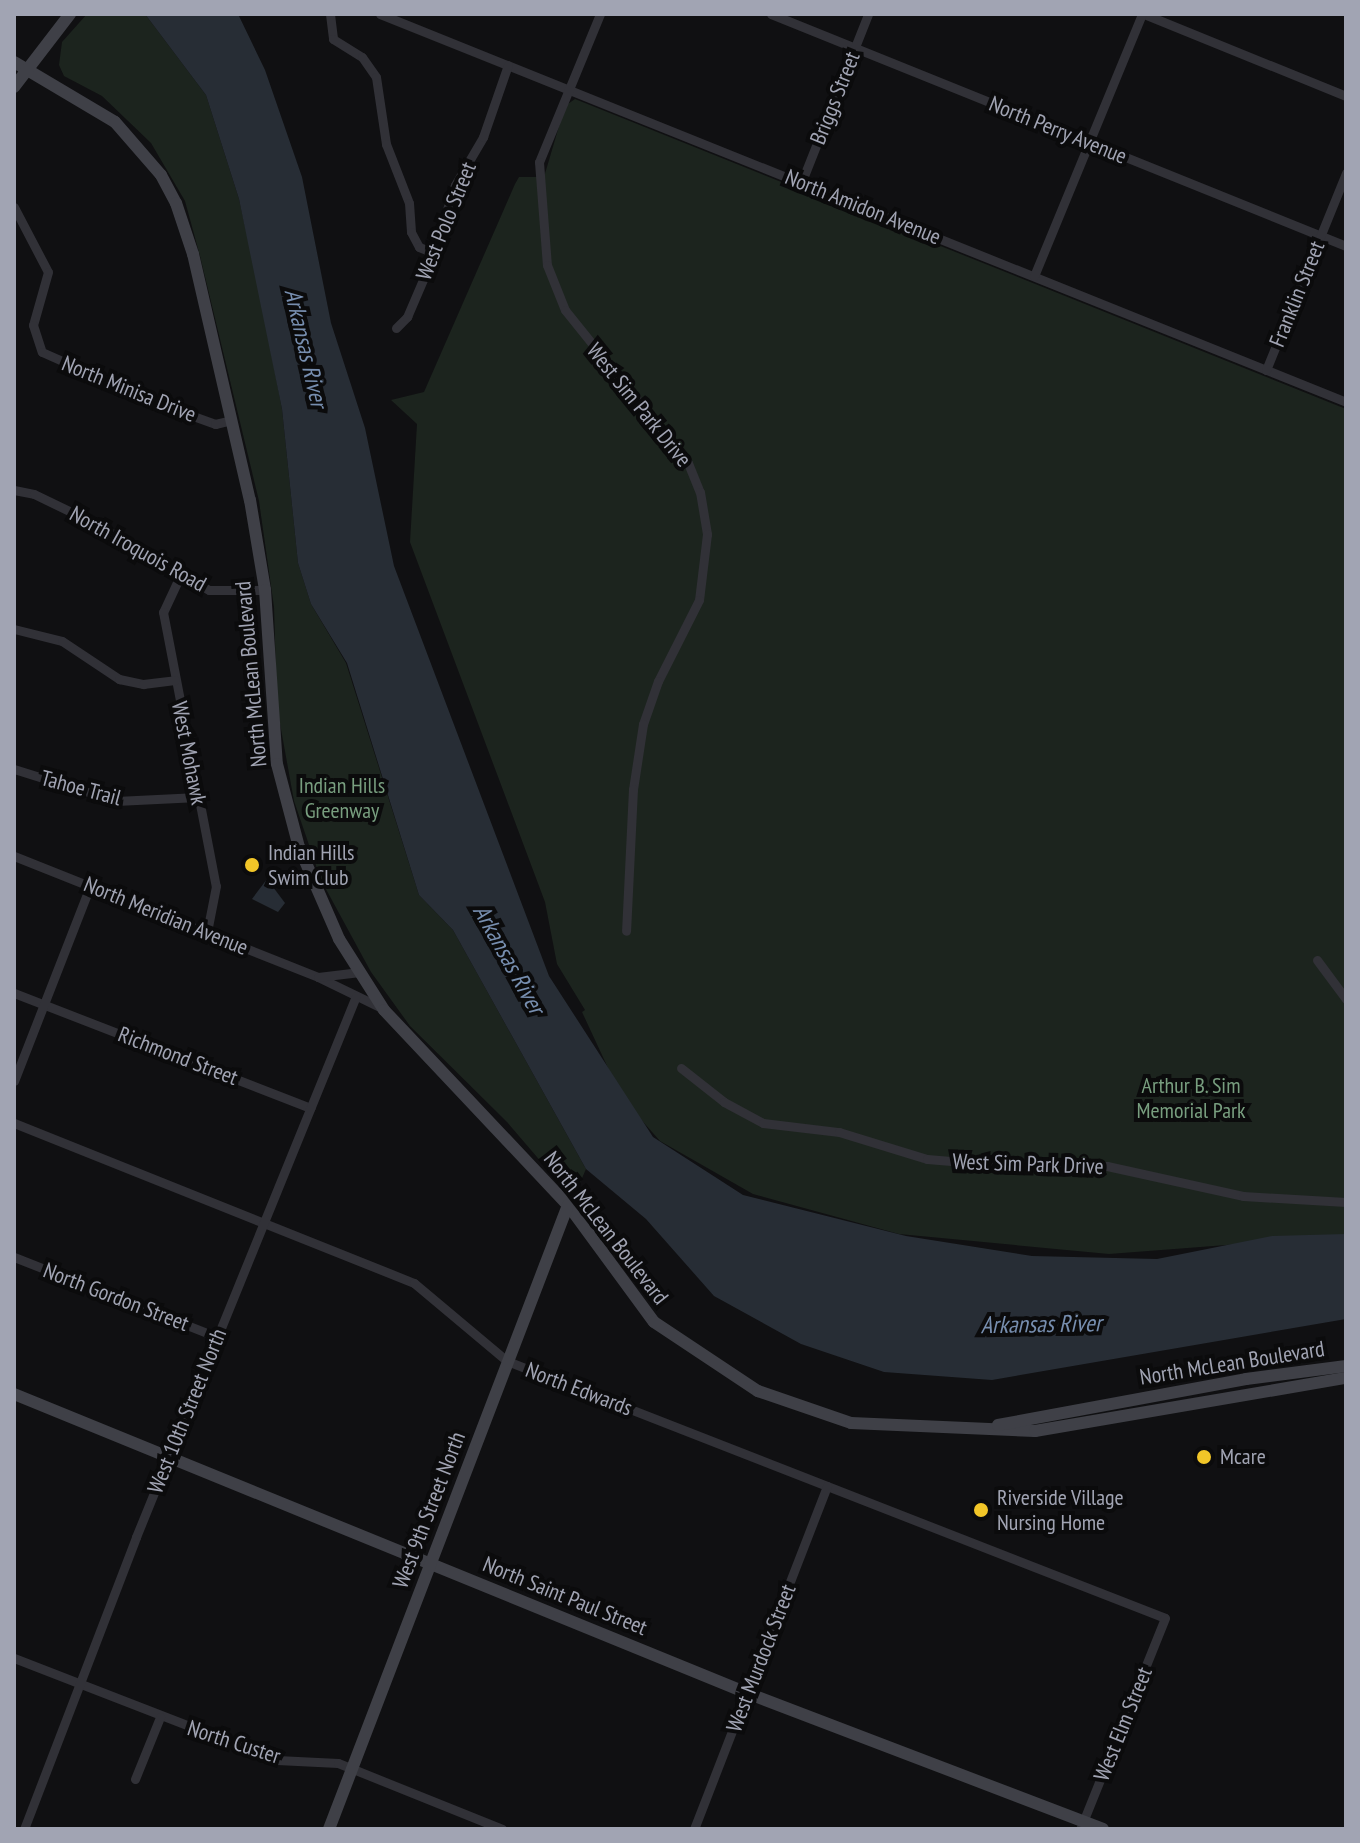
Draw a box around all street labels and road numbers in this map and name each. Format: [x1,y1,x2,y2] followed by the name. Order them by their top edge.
[804,48,866,148] street label: Briggs Street
[985,90,1131,170] street label: North Perry Avenue
[410,158,482,284] street label: West Polo Street
[781,164,945,250] street label: North Amidon Avenue
[1264,237,1330,351] street label: Franklin Street
[581,338,697,472] street label: West Sim Park Drive
[58,350,200,428] street label: North Minisa Drive
[65,501,211,597] street label: North Iroquois Road
[230,580,272,768] street label: North McLean Boulevard
[166,699,212,807] street label: West Mohawk
[38,765,124,811] street label: Tahoe Trail
[80,871,252,961] street label: North Meridian Avenue
[114,1021,242,1091] street label: Richmond Street
[538,1146,674,1310] street label: North McLean Boulevard
[952,1148,1104,1180] street label: West Sim Park Drive
[40,1257,192,1337] street label: North Gordon Street
[142,1325,232,1497] street label: West 10th Street North
[1138,1335,1326,1391] street label: North McLean Boulevard
[522,1357,636,1421] street label: North Edwards
[387,1428,471,1592] street label: West 9th Street North
[479,1551,651,1641] street label: North Saint Paul Street
[721,1580,801,1736] street label: West Murdock Street
[1088,1663,1158,1785] street label: West Elm Street
[184,1715,284,1769] street label: North Custer

